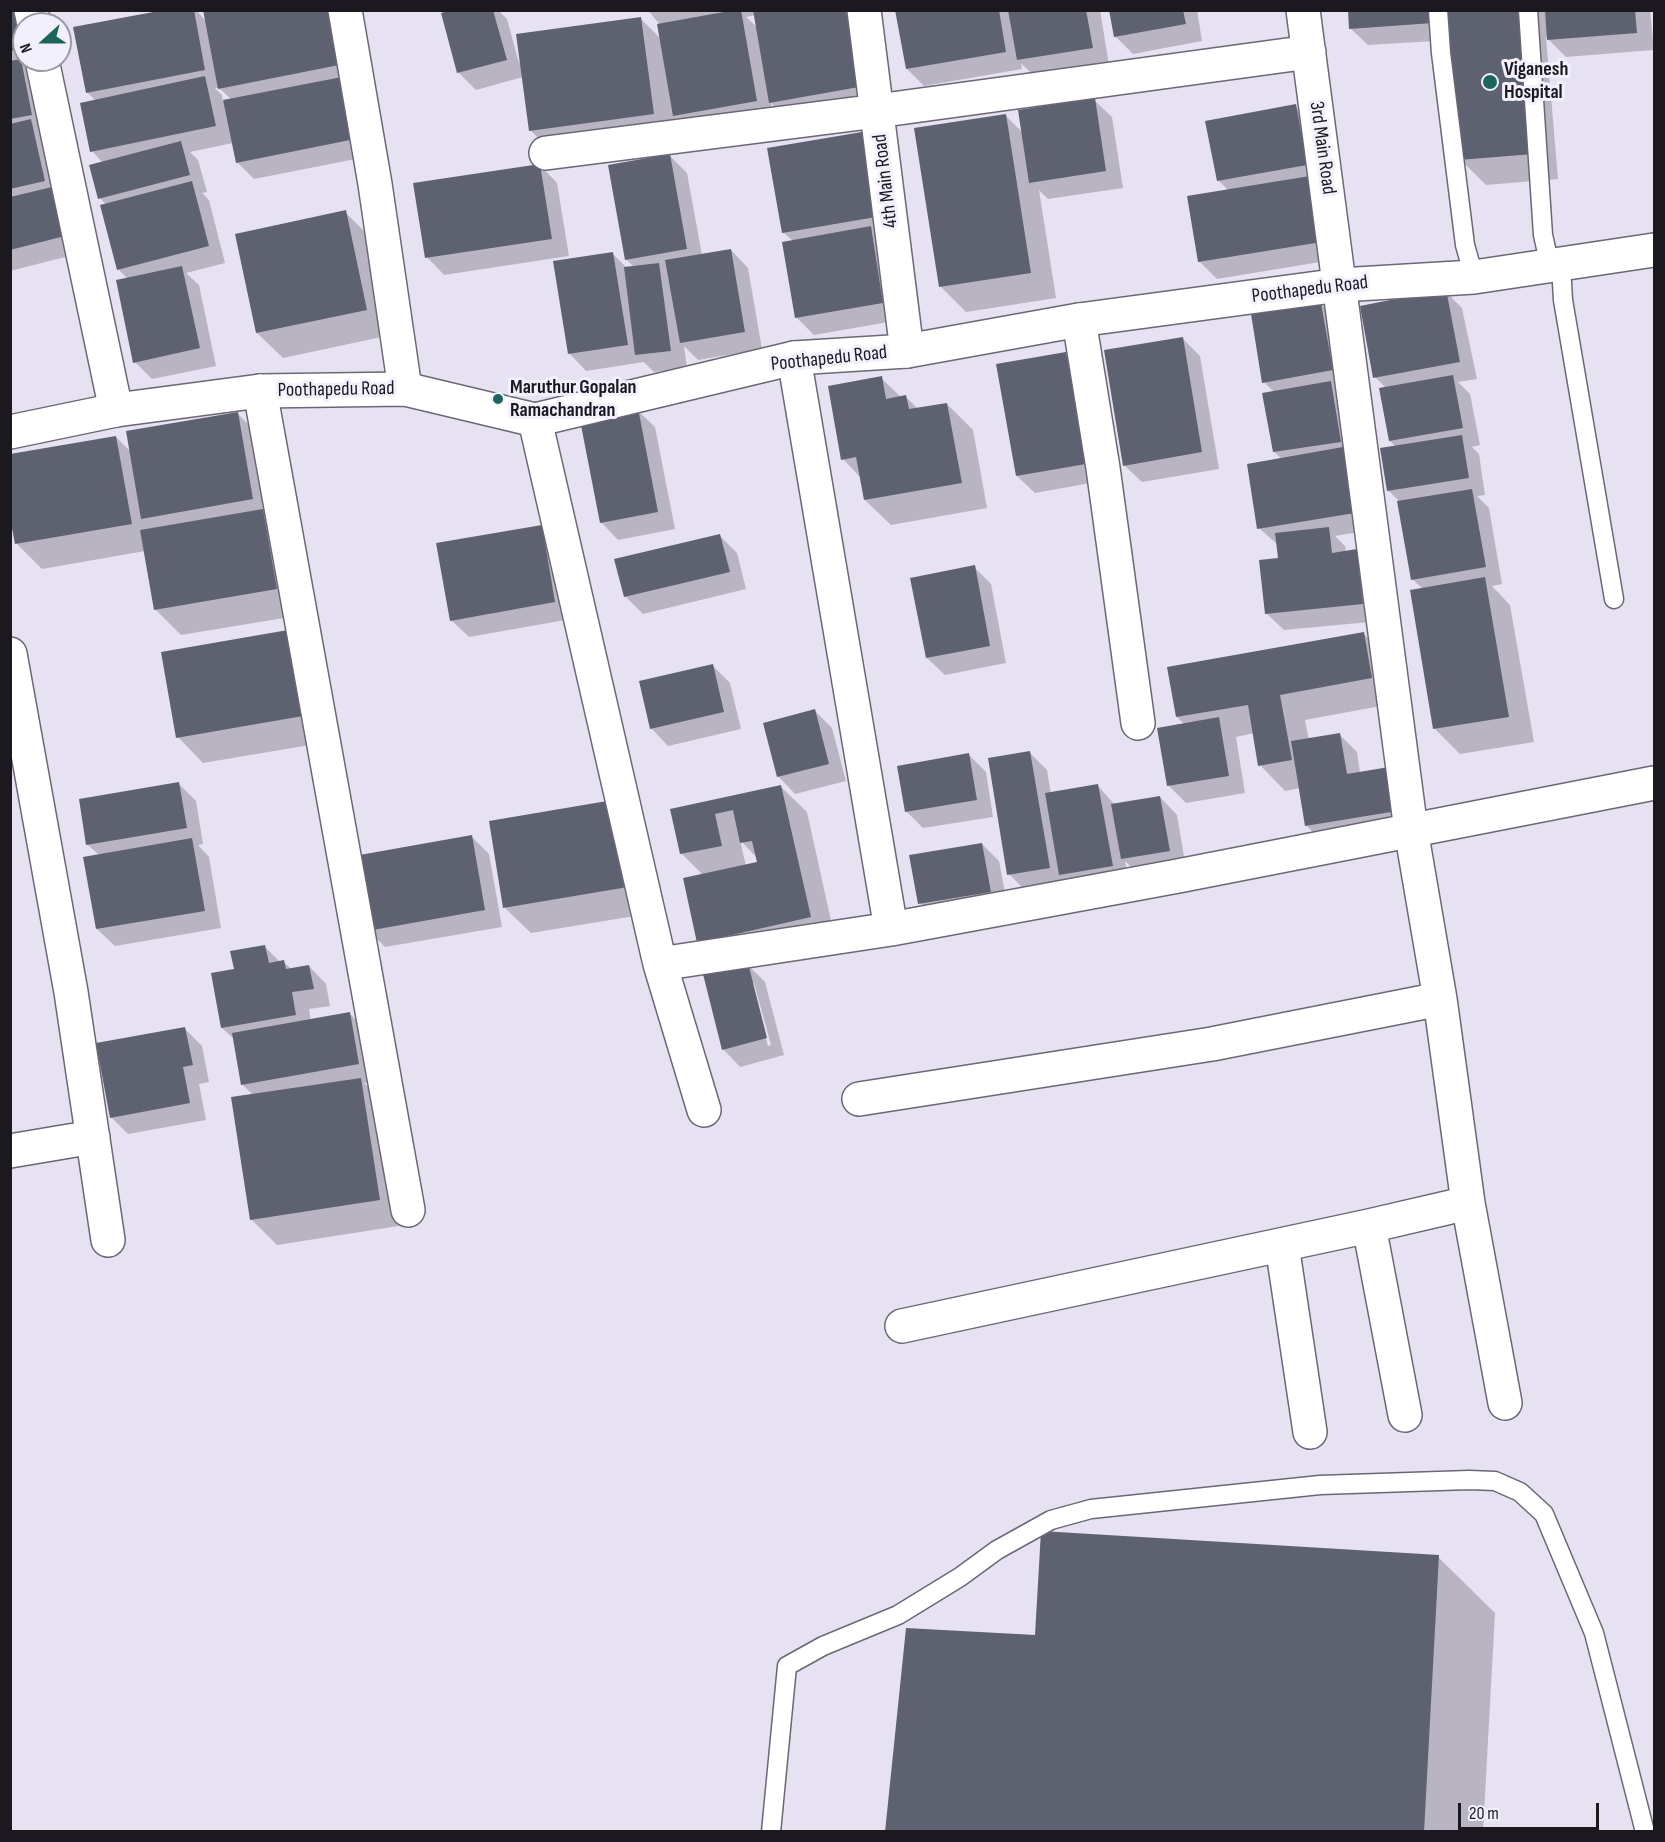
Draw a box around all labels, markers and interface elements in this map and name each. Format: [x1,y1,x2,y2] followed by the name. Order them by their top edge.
[12,12,72,72] north arrow
[16,41,37,55] text: N
[1504,58,1568,105] place label: Viganesh Hospital
[1481,73,1499,91] marker: Viganesh Hospital
[1304,100,1340,196] street label: 3rd Main Road
[868,133,904,229] street label: 4th Main Road
[1251,271,1369,309] street label: Poothapedu Road
[770,341,888,377] street label: Poothapedu Road
[510,376,636,423] place label: Maruthur Gopalan Ramachandran
[277,377,395,403] street label: Poothapedu Road
[491,392,505,406] marker: Maruthur Gopalan Ramachandran
[1461,1791,1602,1829] scale bar
[1469,1803,1499,1824] text: 20 m

